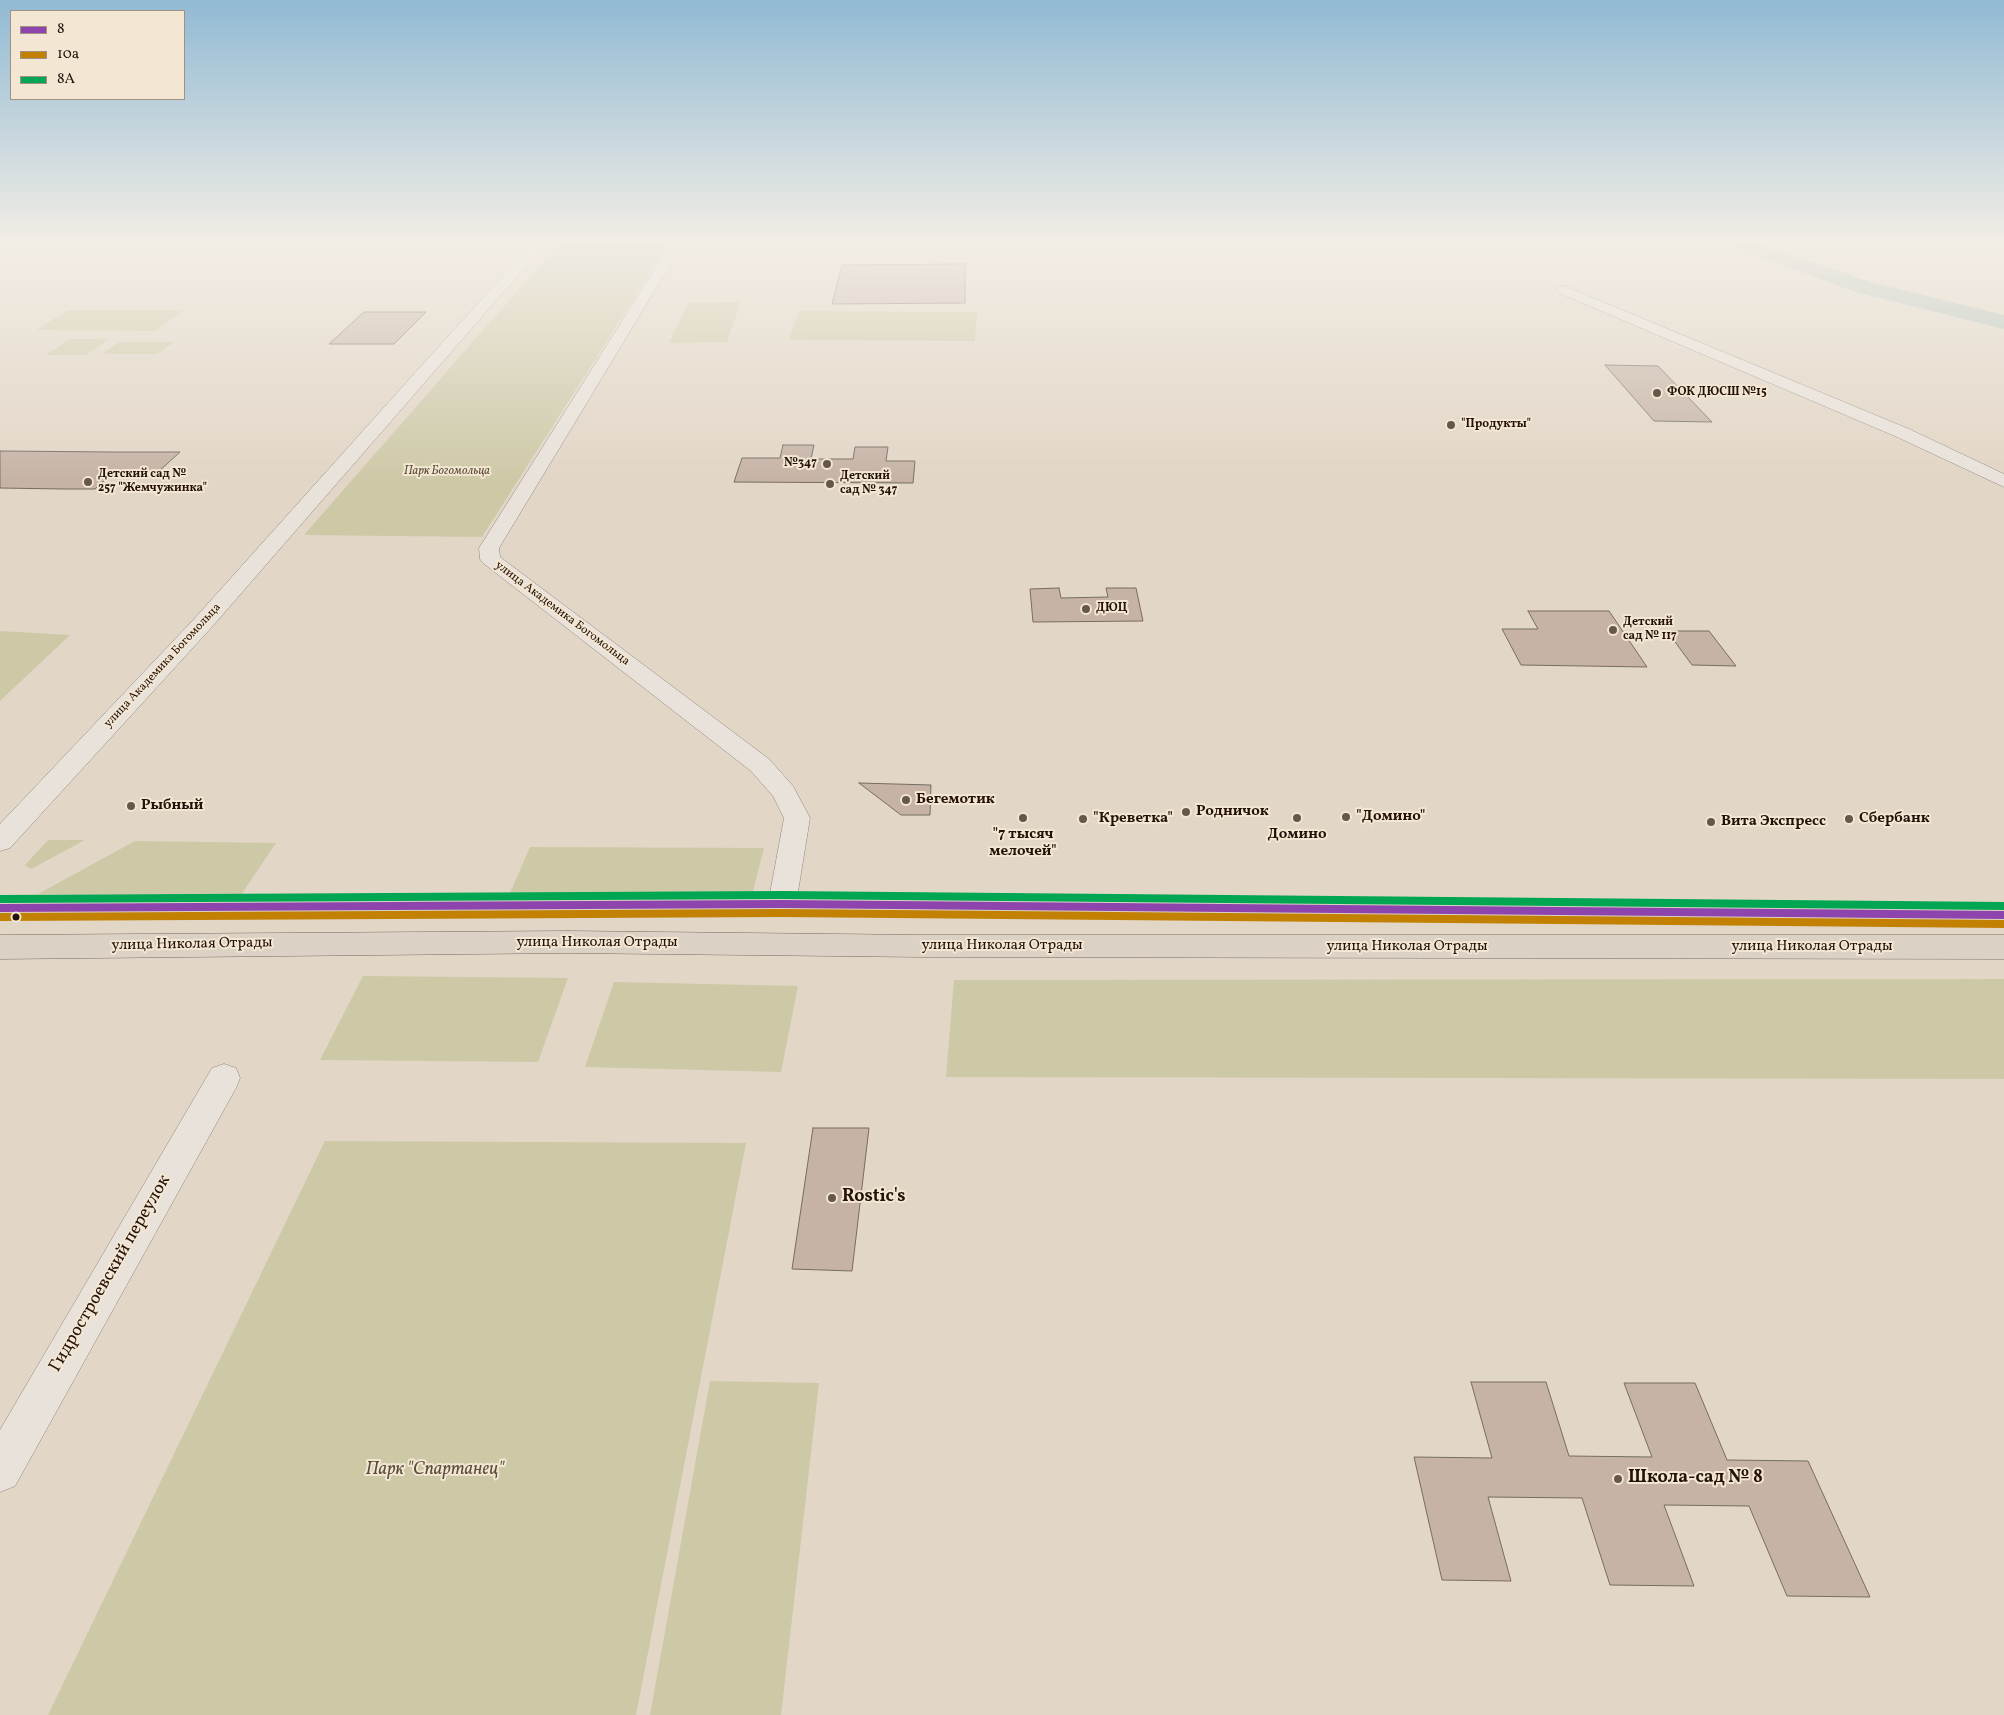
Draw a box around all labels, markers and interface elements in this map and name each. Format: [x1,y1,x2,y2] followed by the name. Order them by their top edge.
[10,10,185,100] legend
[57,19,65,40] text: 8
[57,44,79,65] text: 10а
[57,69,75,90] text: 8А
[1667,386,1767,400] place label: ФОК ДЮСШ №15
[1651,387,1663,399] marker: ФОК ДЮСШ №15
[1461,418,1531,432] place label: "Продукты"
[1445,419,1457,431] marker: "Продукты"
[784,457,817,471] place label: №347
[821,458,833,470] marker: №347
[404,465,490,479] park label: Парк Богомольца
[98,468,207,496] place label: Детский сад № 257 "Жемчужинка"
[840,470,897,498] place label: Детский сад № 347
[82,476,94,488] marker: Детский сад № 257 "Жемчужинка"
[824,478,836,490] marker: Детский сад № 347
[492,559,632,669] street label: улица Академика Богомольца
[102,601,224,731] street label: улица Академика Богомольца
[1096,602,1128,616] place label: ДЮЦ
[1080,603,1092,615] marker: ДЮЦ
[1623,616,1677,644] place label: Детский сад № 117
[1607,624,1619,636] marker: Детский сад № 117
[916,791,995,809] place label: Бегемотик
[900,794,912,806] marker: Бегемотик
[141,797,203,815] place label: Рыбный
[125,800,137,812] marker: Рыбный
[1196,803,1269,821] place label: Родничок
[1180,806,1192,818] marker: Родничок
[1356,808,1425,826] place label: "Домино"
[1093,810,1173,828] place label: "Креветка"
[1859,810,1930,828] place label: Сбербанк
[1340,811,1352,823] marker: "Домино"
[1017,812,1029,824] marker: "7 тысяч мелочей"
[1291,812,1303,824] marker: Домино
[1077,813,1089,825] marker: "Креветка"
[1721,813,1826,831] place label: Вита Экспресс
[1843,813,1855,825] marker: Сбербанк
[1705,816,1717,828] marker: Вита Экспресс
[989,826,1057,861] place label: "7 тысяч мелочей"
[1267,826,1327,844] place label: Домино
[11,912,21,922] unlabelled marker
[516,934,678,952] street label: улица Николая Отрады
[111,935,273,955] street label: улица Николая Отрады
[921,937,1083,955] street label: улица Николая Отрады
[1326,938,1488,956] street label: улица Николая Отрады
[1731,938,1893,956] street label: улица Николая Отрады
[46,1172,176,1376] street label: Гидростроевский переулок
[842,1187,905,1209] place label: Rostic's
[826,1192,838,1204] marker: Rostic's
[366,1460,504,1482] park label: Парк "Спартанец"
[1628,1468,1763,1490] place label: Школа-сад № 8
[1612,1473,1624,1485] marker: Школа-сад № 8

